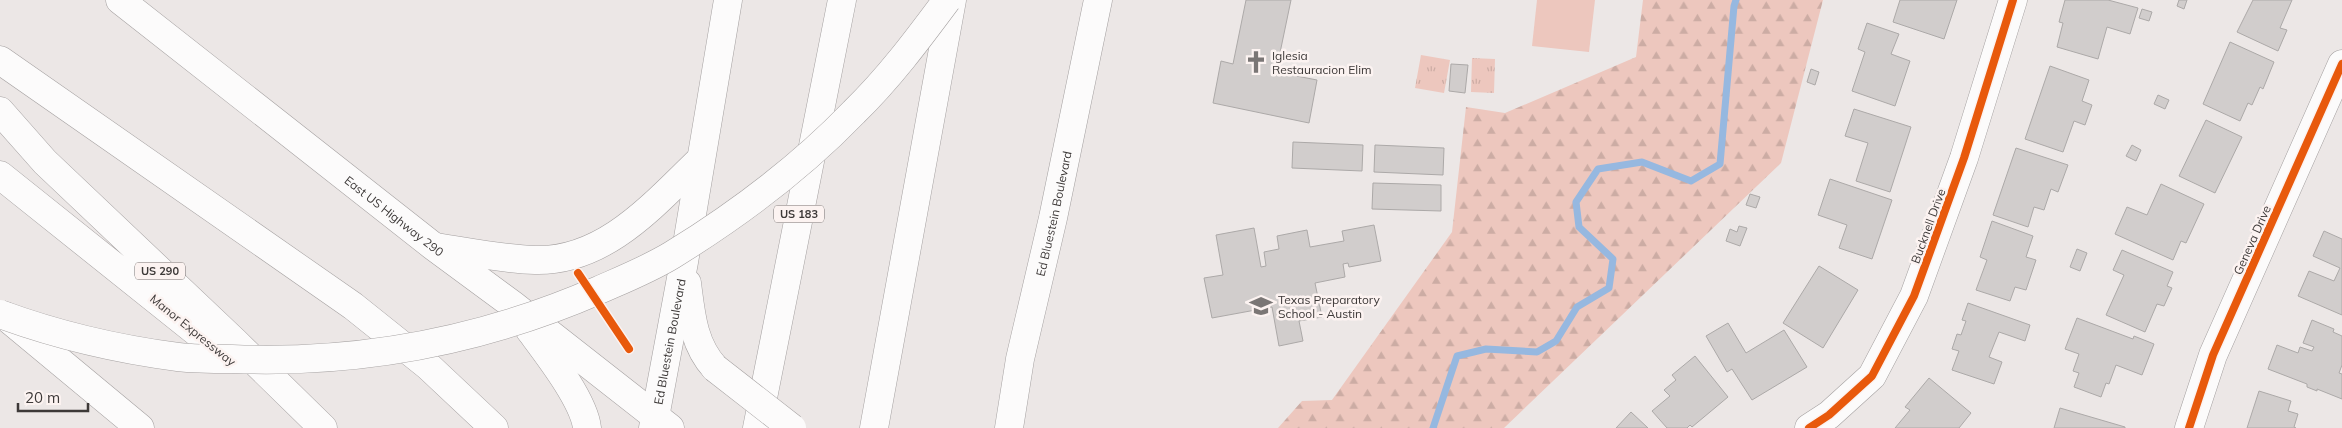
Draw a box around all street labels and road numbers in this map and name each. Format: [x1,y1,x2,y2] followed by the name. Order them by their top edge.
[1032,150,1074,278] street label: Ed Bluestein Boulevard
[342,172,447,259] street label: East US Highway 290
[1908,187,1948,265] street label: Bucknell Drive
[2230,203,2274,277] street label: Geneva Drive
[774,205,824,222] road number: US 183
[135,262,185,280] road number: US 290
[650,277,688,406] street label: Ed Bluestein Boulevard
[147,291,239,370] street label: Manor Expressway

